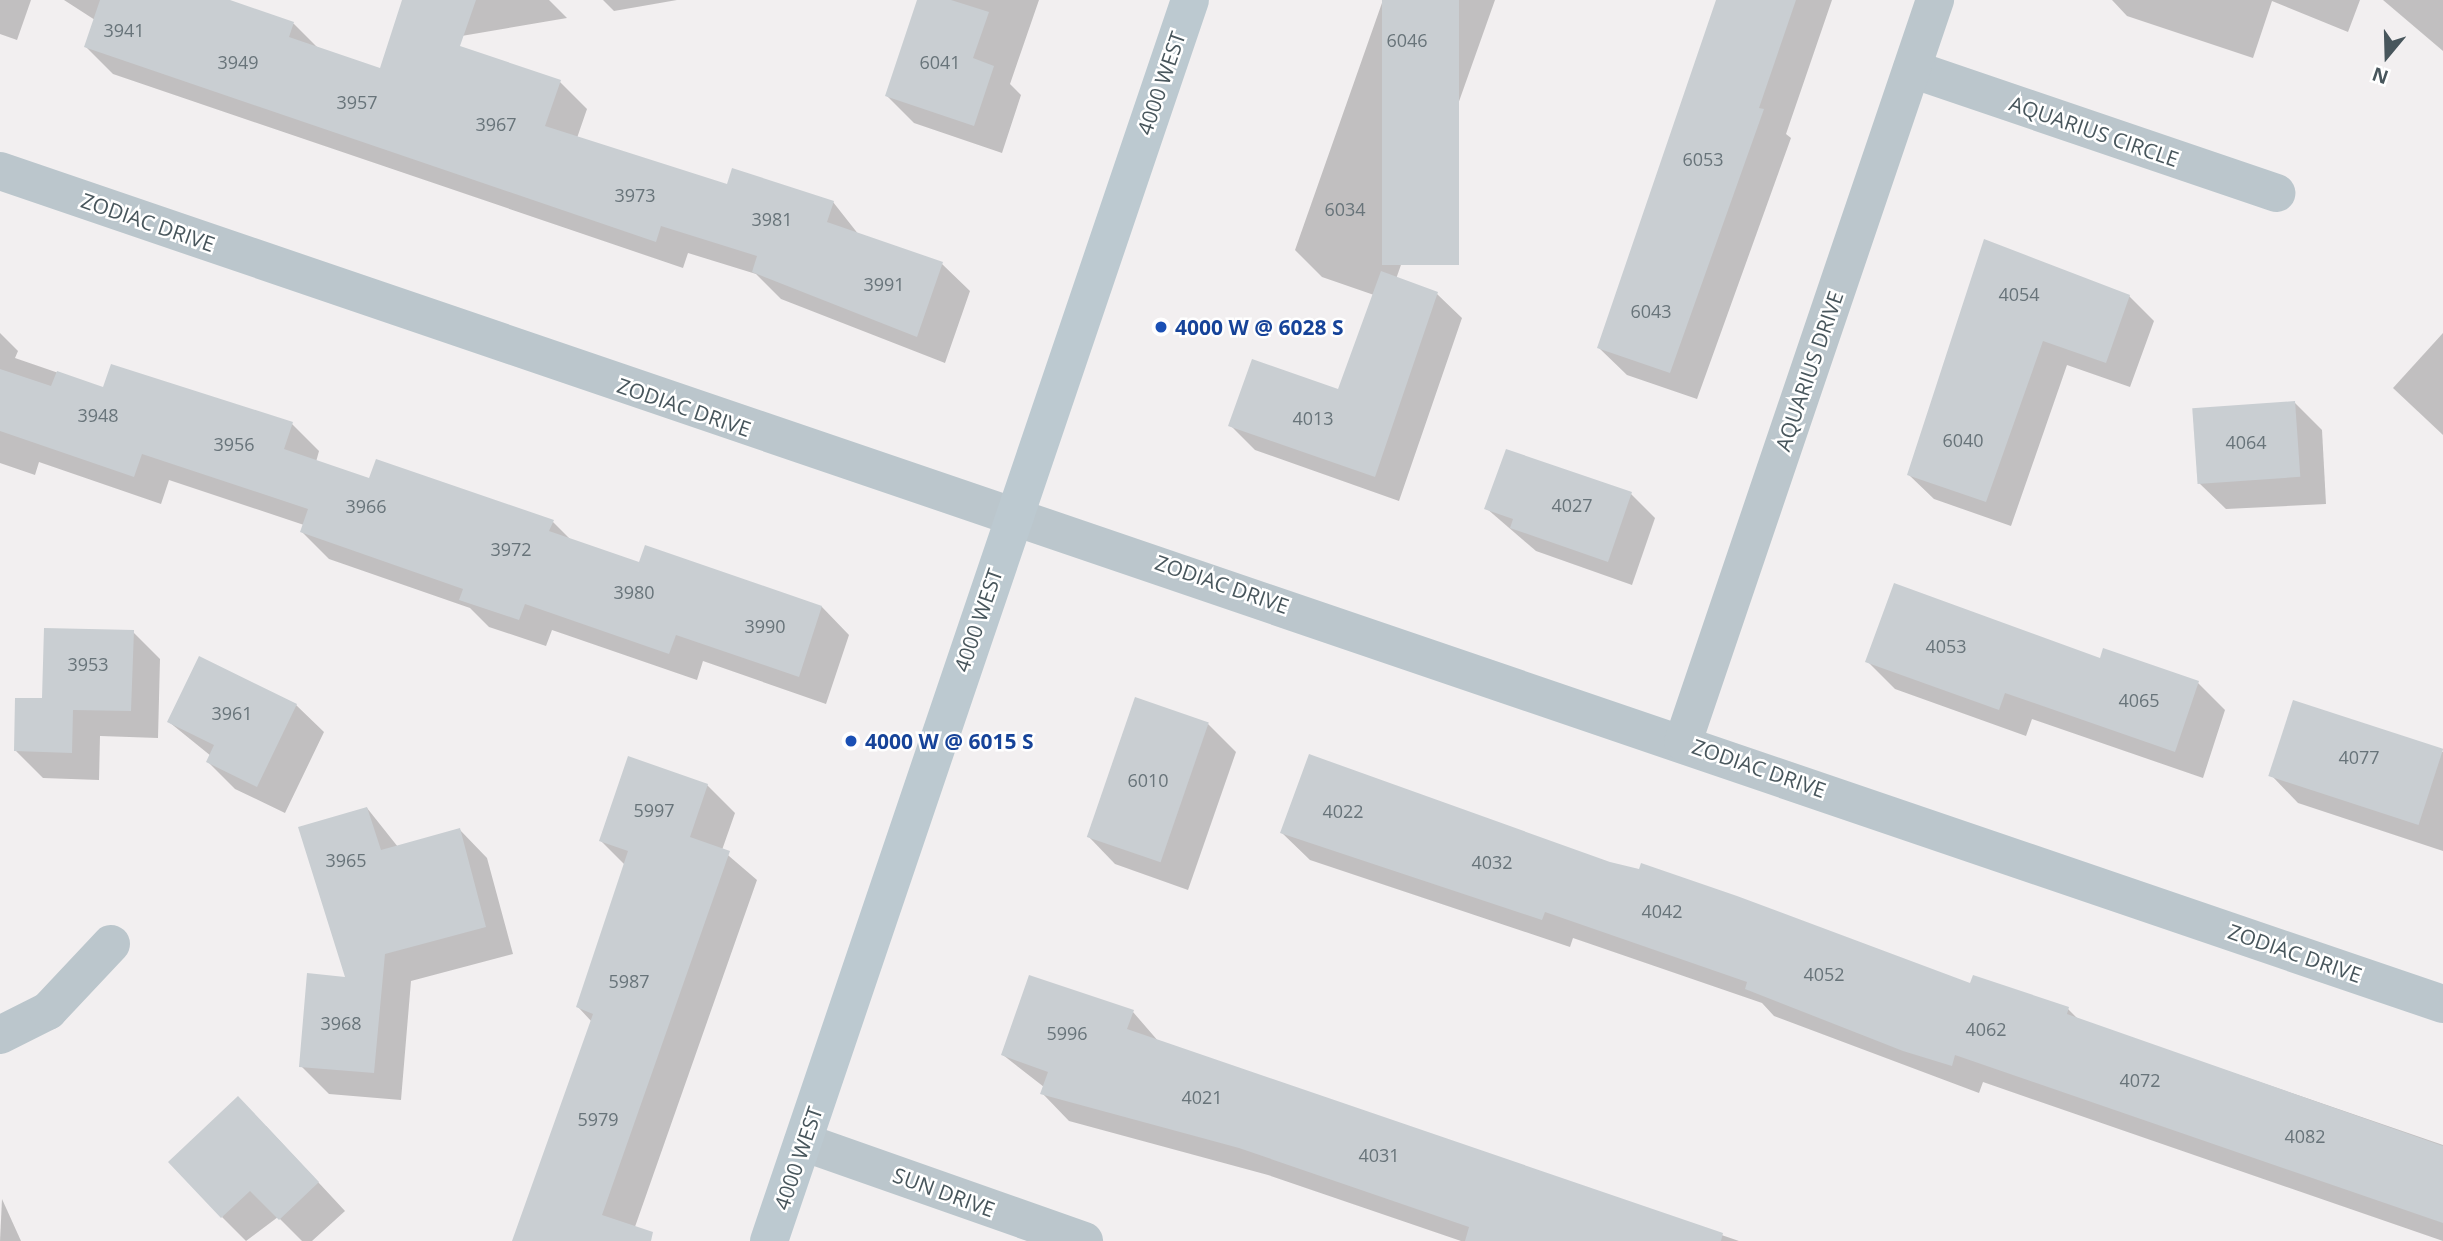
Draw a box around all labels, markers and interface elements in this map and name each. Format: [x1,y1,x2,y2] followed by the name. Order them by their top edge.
[103,19,145,41] house number: 3941
[2352,21,2422,91] north arrow
[1132,28,1190,138] street label: 4000 WEST
[1386,29,1428,51] house number: 6046
[217,51,259,73] house number: 3949
[919,51,961,73] house number: 6041
[2369,61,2392,91] text: N
[2006,90,2182,172] street label: AQUARIUS CIRCLE
[336,91,378,113] house number: 3957
[475,113,517,135] house number: 3967
[1682,148,1724,170] house number: 6053
[614,184,656,206] house number: 3973
[78,187,218,257] street label: ZODIAC DRIVE
[1324,198,1366,220] house number: 6034
[751,208,793,230] house number: 3981
[863,273,905,295] house number: 3991
[1998,283,2040,305] house number: 4054
[1770,288,1848,454] street label: AQUARIUS DRIVE
[1630,300,1672,322] house number: 6043
[1175,314,1344,340] place label: 4000 W @ 6028 S
[1153,319,1169,335] marker: 4000 W @ 6028 S
[614,372,754,442] street label: ZODIAC DRIVE
[77,404,119,426] house number: 3948
[1292,407,1334,429] house number: 4013
[1942,429,1984,451] house number: 6040
[2225,431,2267,453] house number: 4064
[213,433,255,455] house number: 3956
[1551,494,1593,516] house number: 4027
[345,495,387,517] house number: 3966
[490,538,532,560] house number: 3972
[1152,549,1292,619] street label: ZODIAC DRIVE
[949,565,1007,675] street label: 4000 WEST
[613,581,655,603] house number: 3980
[744,615,786,637] house number: 3990
[1925,635,1967,657] house number: 4053
[67,653,109,675] house number: 3953
[2118,689,2160,711] house number: 4065
[211,702,253,724] house number: 3961
[865,728,1034,754] place label: 4000 W @ 6015 S
[843,733,859,749] marker: 4000 W @ 6015 S
[1689,733,1829,803] street label: ZODIAC DRIVE
[2338,746,2380,768] house number: 4077
[1127,769,1169,791] house number: 6010
[633,799,675,821] house number: 5997
[1322,800,1364,822] house number: 4022
[325,849,367,871] house number: 3965
[1471,851,1513,873] house number: 4032
[1641,900,1683,922] house number: 4042
[2225,918,2365,988] street label: ZODIAC DRIVE
[1803,963,1845,985] house number: 4052
[608,970,650,992] house number: 5987
[320,1012,362,1034] house number: 3968
[1965,1018,2007,1040] house number: 4062
[1046,1022,1088,1044] house number: 5996
[2119,1069,2161,1091] house number: 4072
[1181,1086,1223,1108] house number: 4021
[769,1103,827,1213] street label: 4000 WEST
[577,1108,619,1130] house number: 5979
[2284,1125,2326,1147] house number: 4082
[1358,1144,1400,1166] house number: 4031
[890,1162,998,1222] street label: SUN DRIVE

